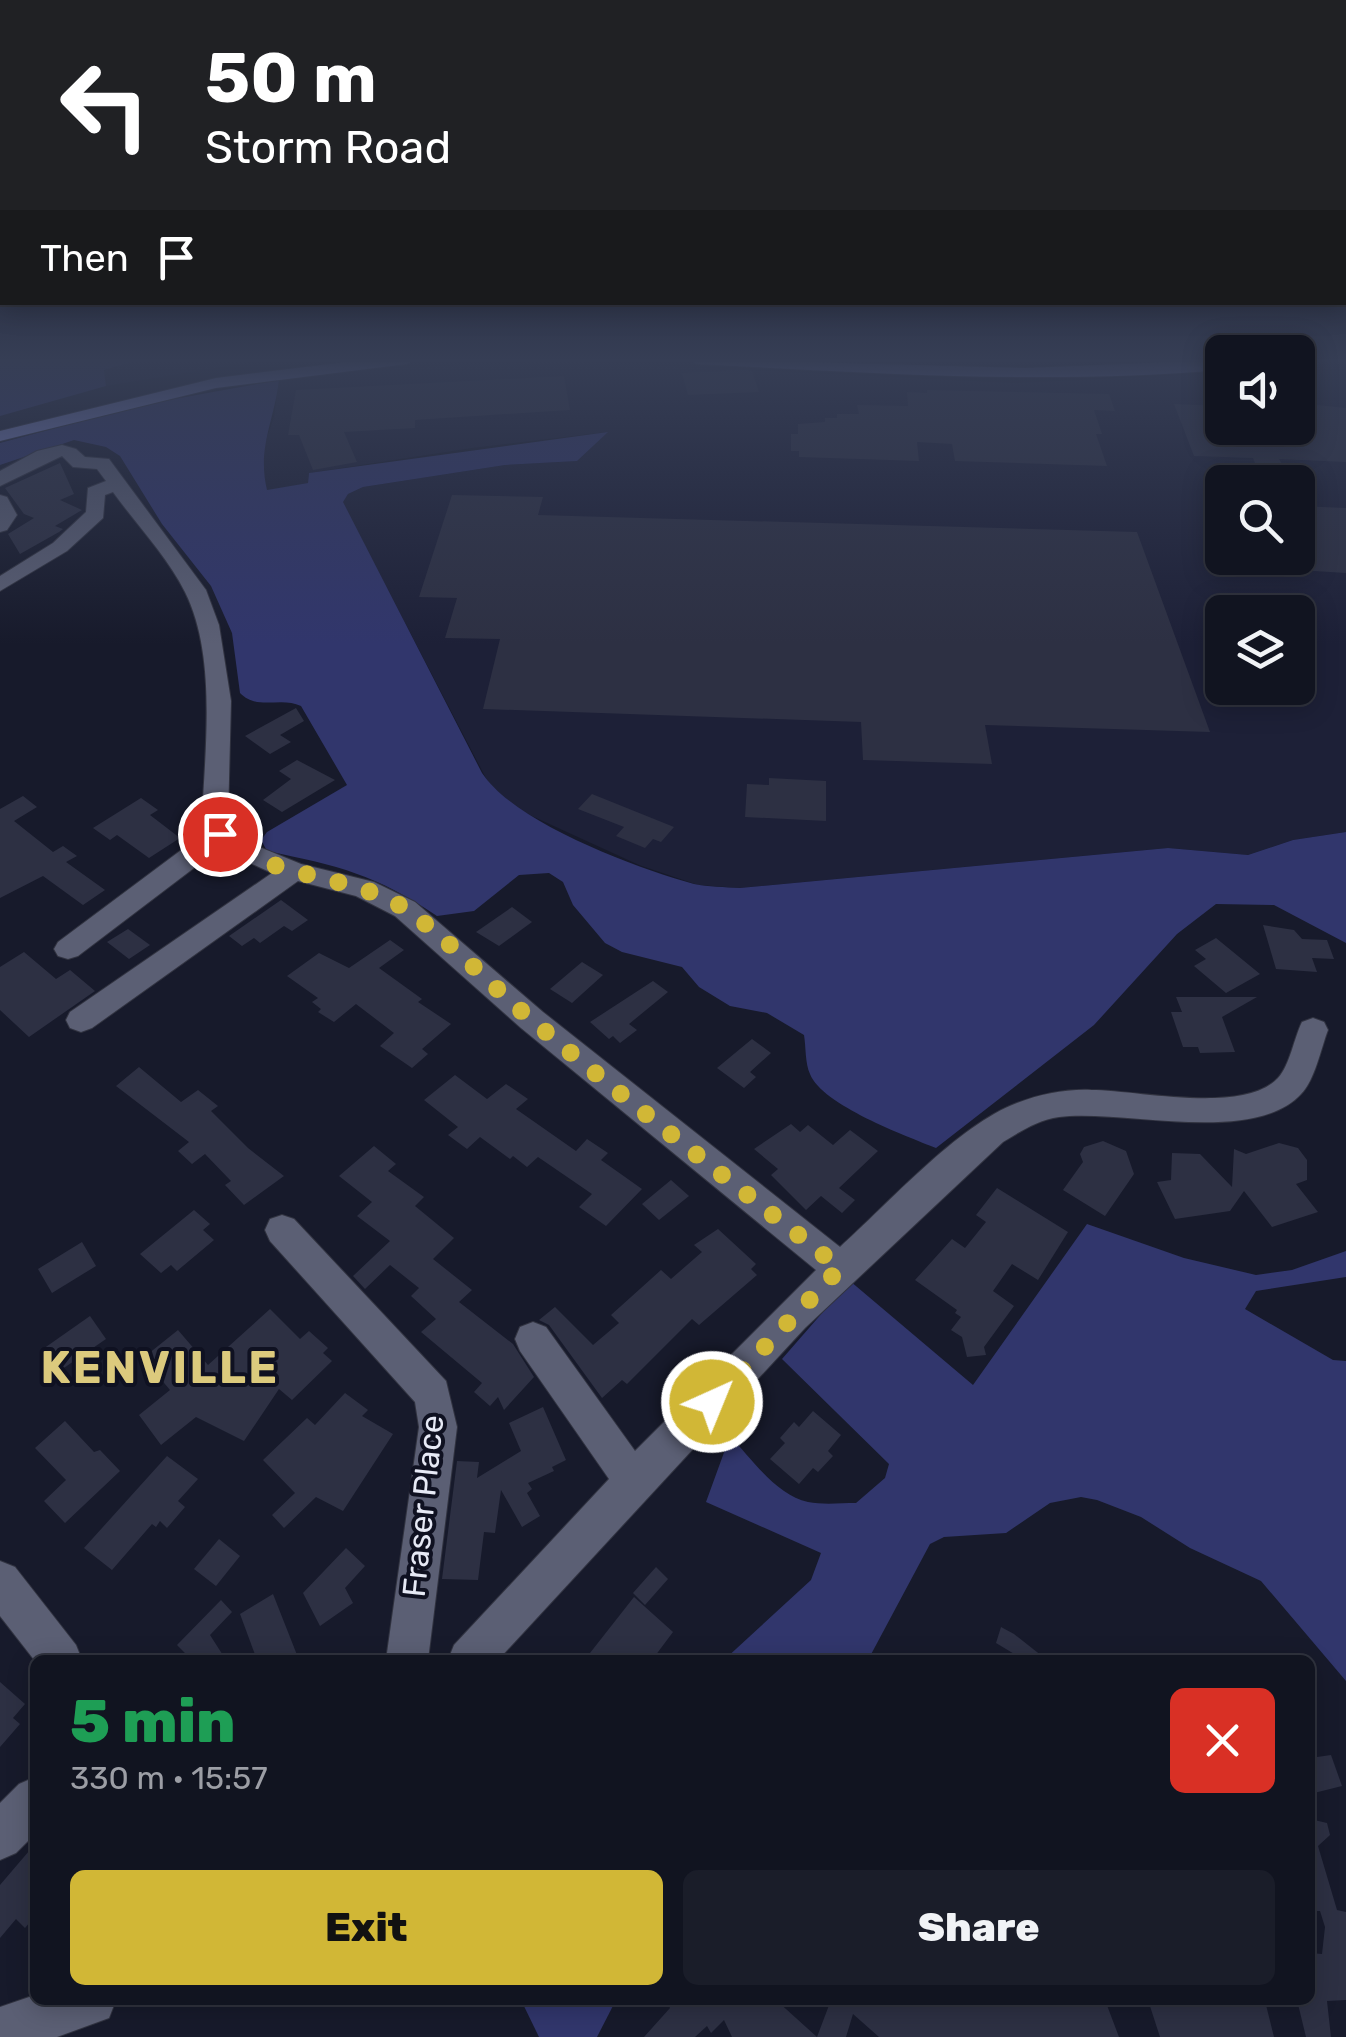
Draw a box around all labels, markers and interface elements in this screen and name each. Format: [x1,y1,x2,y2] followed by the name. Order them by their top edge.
[205,37,377,120] text: 50 m
[40,40,170,170] icon: left
[205,121,451,174] text: Storm Road
[149,230,204,285] icon: arrive
[40,235,129,281] text: Then
[1205,335,1315,705] map controls
[1205,335,1315,445] button: sound
[1205,465,1315,575] button: search
[1205,595,1315,705] button: layers
[178,792,263,877] pin
[193,807,248,862] icon: arrive
[40,1341,280,1394] district label: KENVILLE
[660,1350,764,1454] position arrow
[395,1413,451,1599] street label: Fraser Place
[70,1686,235,1757] text: 5 min
[1170,1688,1275,1793] button: close
[70,1759,268,1797] text: 330 m · 15:57
[70,1870,663,1985] button: Exit
[683,1870,1275,1985] button: Share

